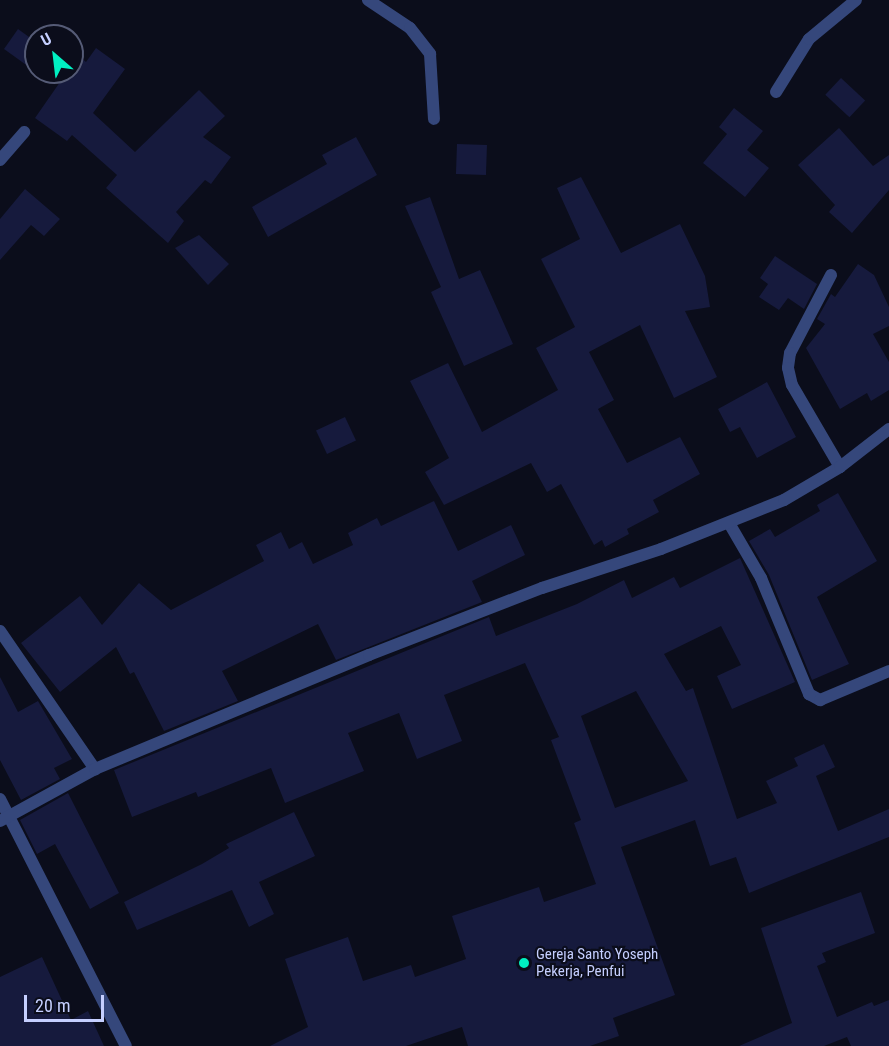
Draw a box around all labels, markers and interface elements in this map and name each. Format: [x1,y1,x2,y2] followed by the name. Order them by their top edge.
[24,24,84,84] north arrow
[38,29,55,50] text: U
[536,945,658,980] place label: Gereja Santo Yoseph Pekerja, Penfui
[517,956,531,970] marker: Gereja Santo Yoseph Pekerja, Penfui
[27,983,106,1021] scale bar
[35,995,70,1016] text: 20 m

